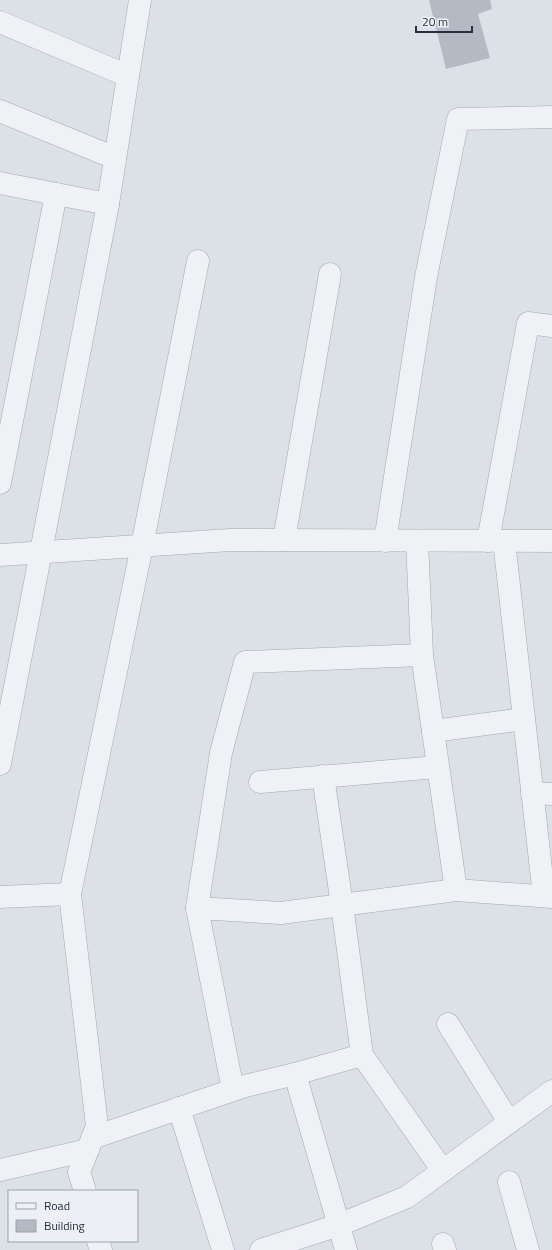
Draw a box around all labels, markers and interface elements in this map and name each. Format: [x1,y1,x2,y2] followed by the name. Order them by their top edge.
[416,8,472,34] scale bar
[422,12,448,31] text: 20 m
[8,1190,138,1242] legend
[44,1196,70,1215] text: Road
[44,1216,85,1235] text: Building

